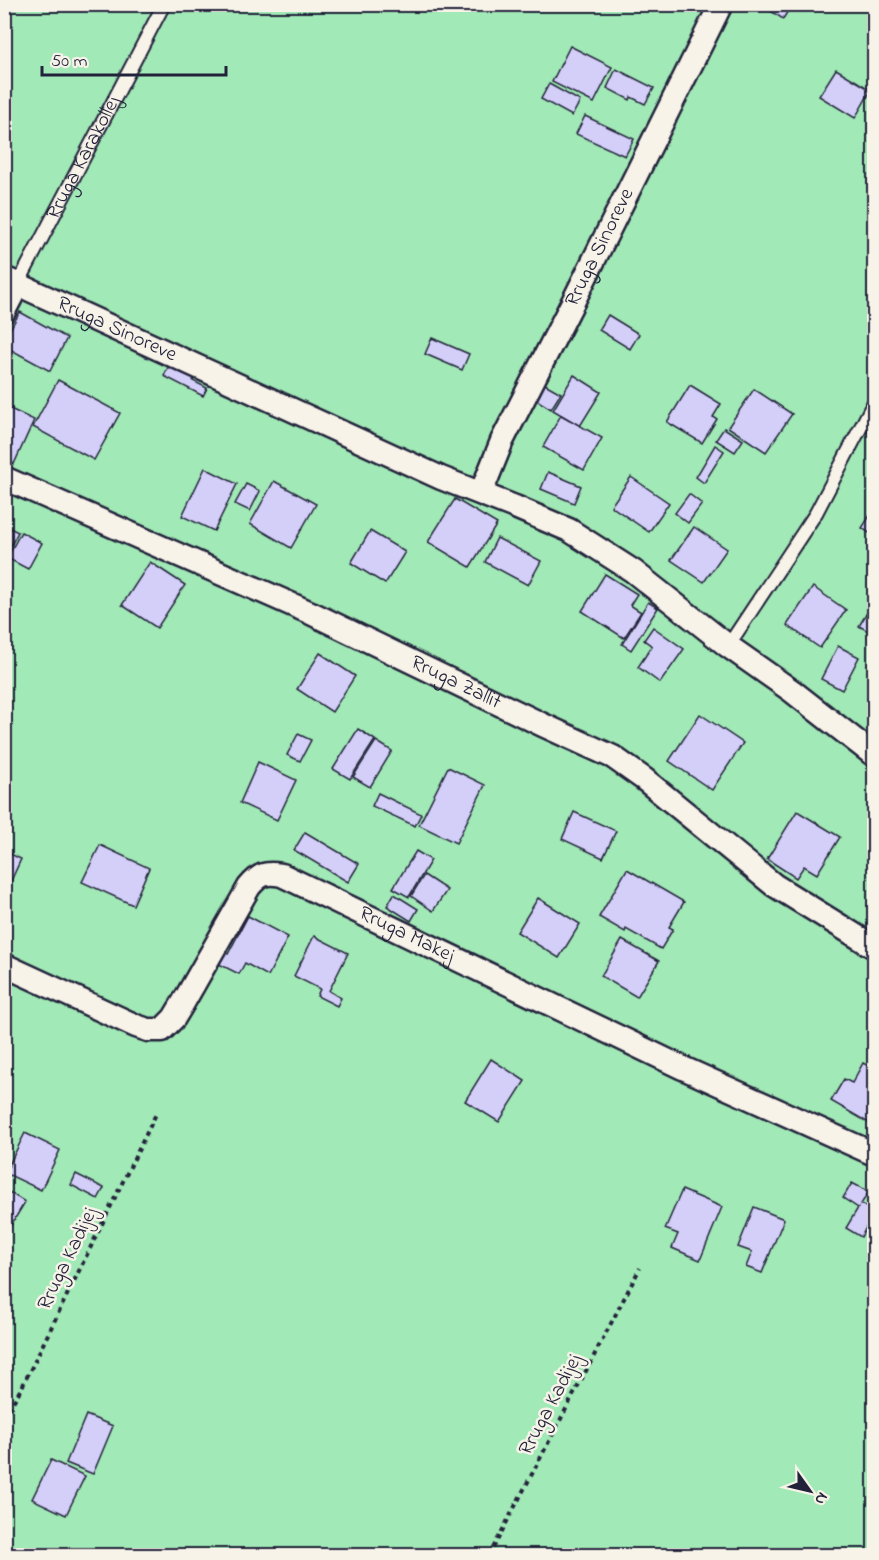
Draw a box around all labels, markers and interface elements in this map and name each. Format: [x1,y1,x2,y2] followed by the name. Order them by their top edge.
[42,39,226,77] scale bar
[51,49,88,75] text: 50 m
[39,90,129,225] street label: Rruga Karakollej
[558,183,642,312] street label: Rruga Sinoreve
[52,289,182,370] street label: Rruga Sinoreve
[405,648,506,717] street label: Rruga Zallit
[354,899,460,971] street label: Rruga Makej
[30,1202,108,1316] street label: Rruga Kadijej
[512,1348,592,1462] street label: Rruga Kadijej
[780,1461,840,1521] north arrow
[808,1487,834,1510] text: N

